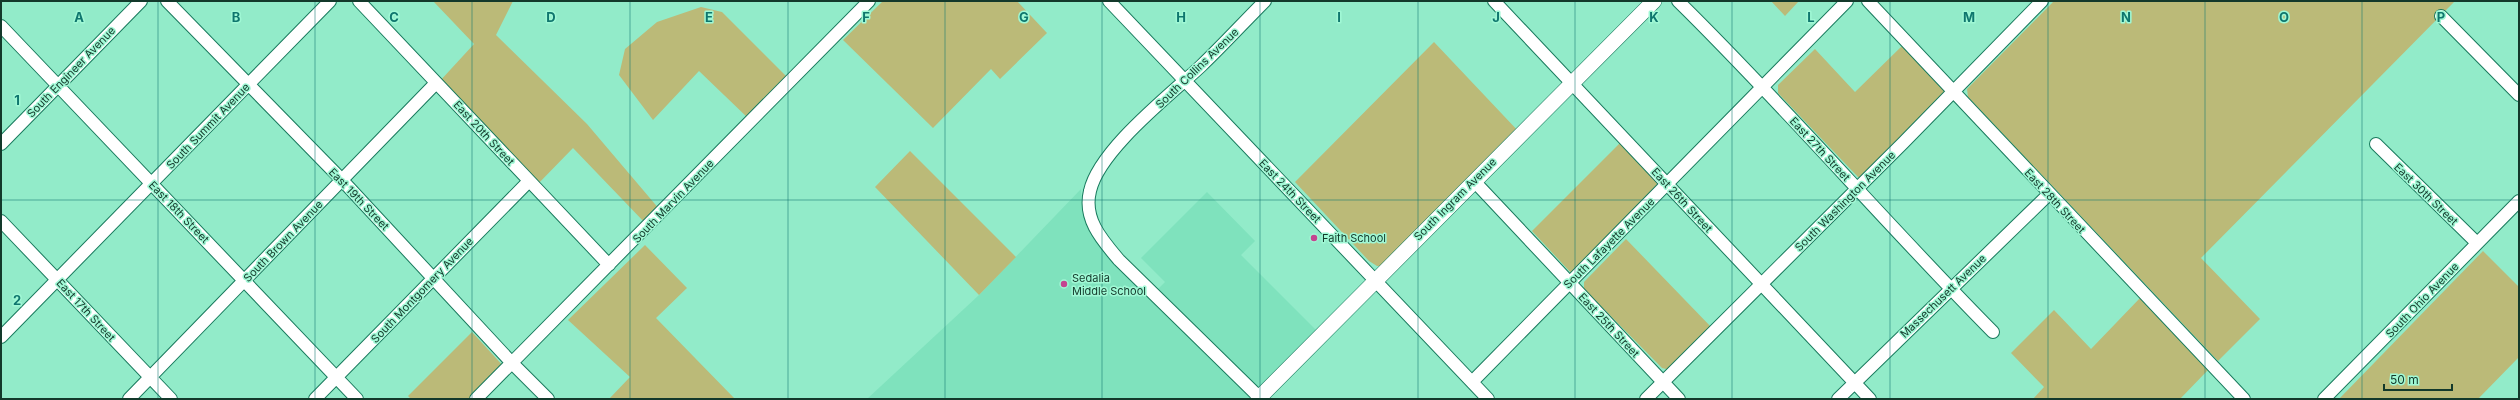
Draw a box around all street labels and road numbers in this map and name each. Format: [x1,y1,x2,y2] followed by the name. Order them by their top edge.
[24,24,118,120] street label: South Engineer Avenue
[1153,25,1241,111] street label: South Collins Avenue
[163,80,253,172] street label: South Summit Avenue
[450,98,518,169] street label: East 20th Street
[1787,114,1854,184] street label: East 27th Street
[1792,148,1898,254] street label: South Washington Avenue
[1411,155,1499,243] street label: South Ingram Avenue
[629,156,717,246] street label: South Marvin Avenue
[1256,156,1324,226] street label: East 24th Street
[2391,160,2461,228] street label: East 30th Street
[326,165,392,233] street label: East 19th Street
[1649,165,1716,235] street label: East 26th Street
[2022,166,2089,236] street label: East 28th Street
[146,178,212,246] street label: East 18th Street
[1561,195,1657,291] street label: South Lafayette Avenue
[240,197,326,285] street label: South Brown Avenue
[368,234,476,346] street label: South Montgomery Avenue
[1897,251,1989,341] street label: Massechusett Avenue
[2382,259,2462,341] street label: South Ohio Avenue
[54,276,119,344] street label: East 17th Street
[1576,290,1643,360] street label: East 25th Street

